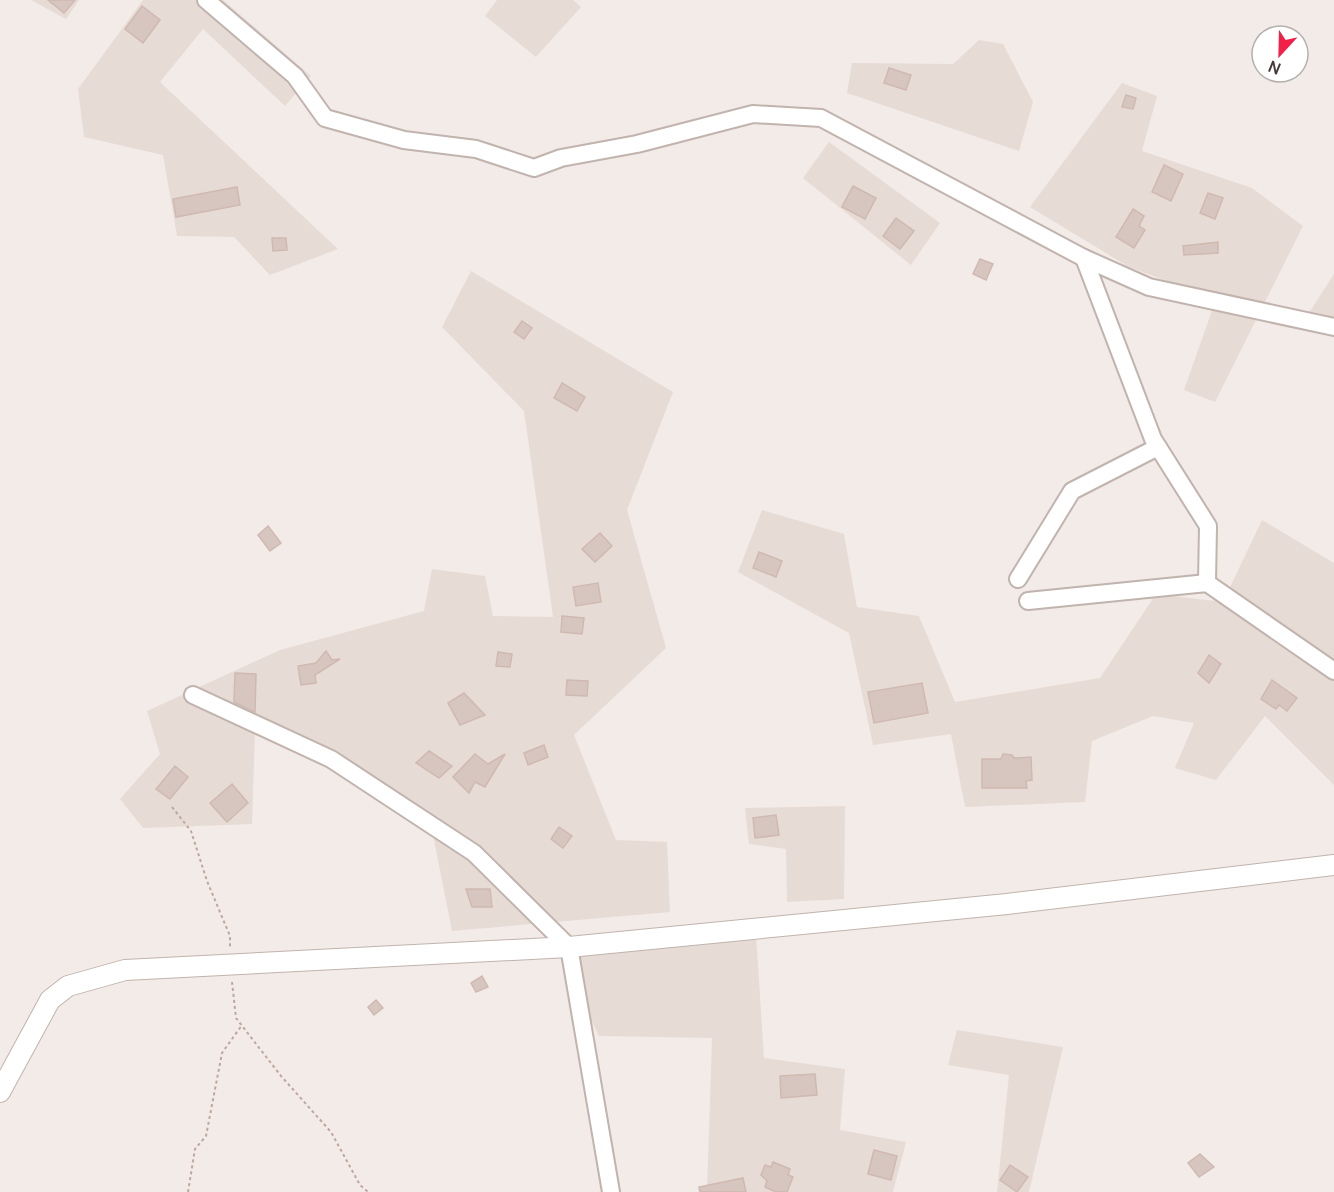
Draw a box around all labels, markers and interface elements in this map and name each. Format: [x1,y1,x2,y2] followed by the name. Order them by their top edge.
[1250,24,1310,84] north arrow
[1265,56,1284,80] text: N

